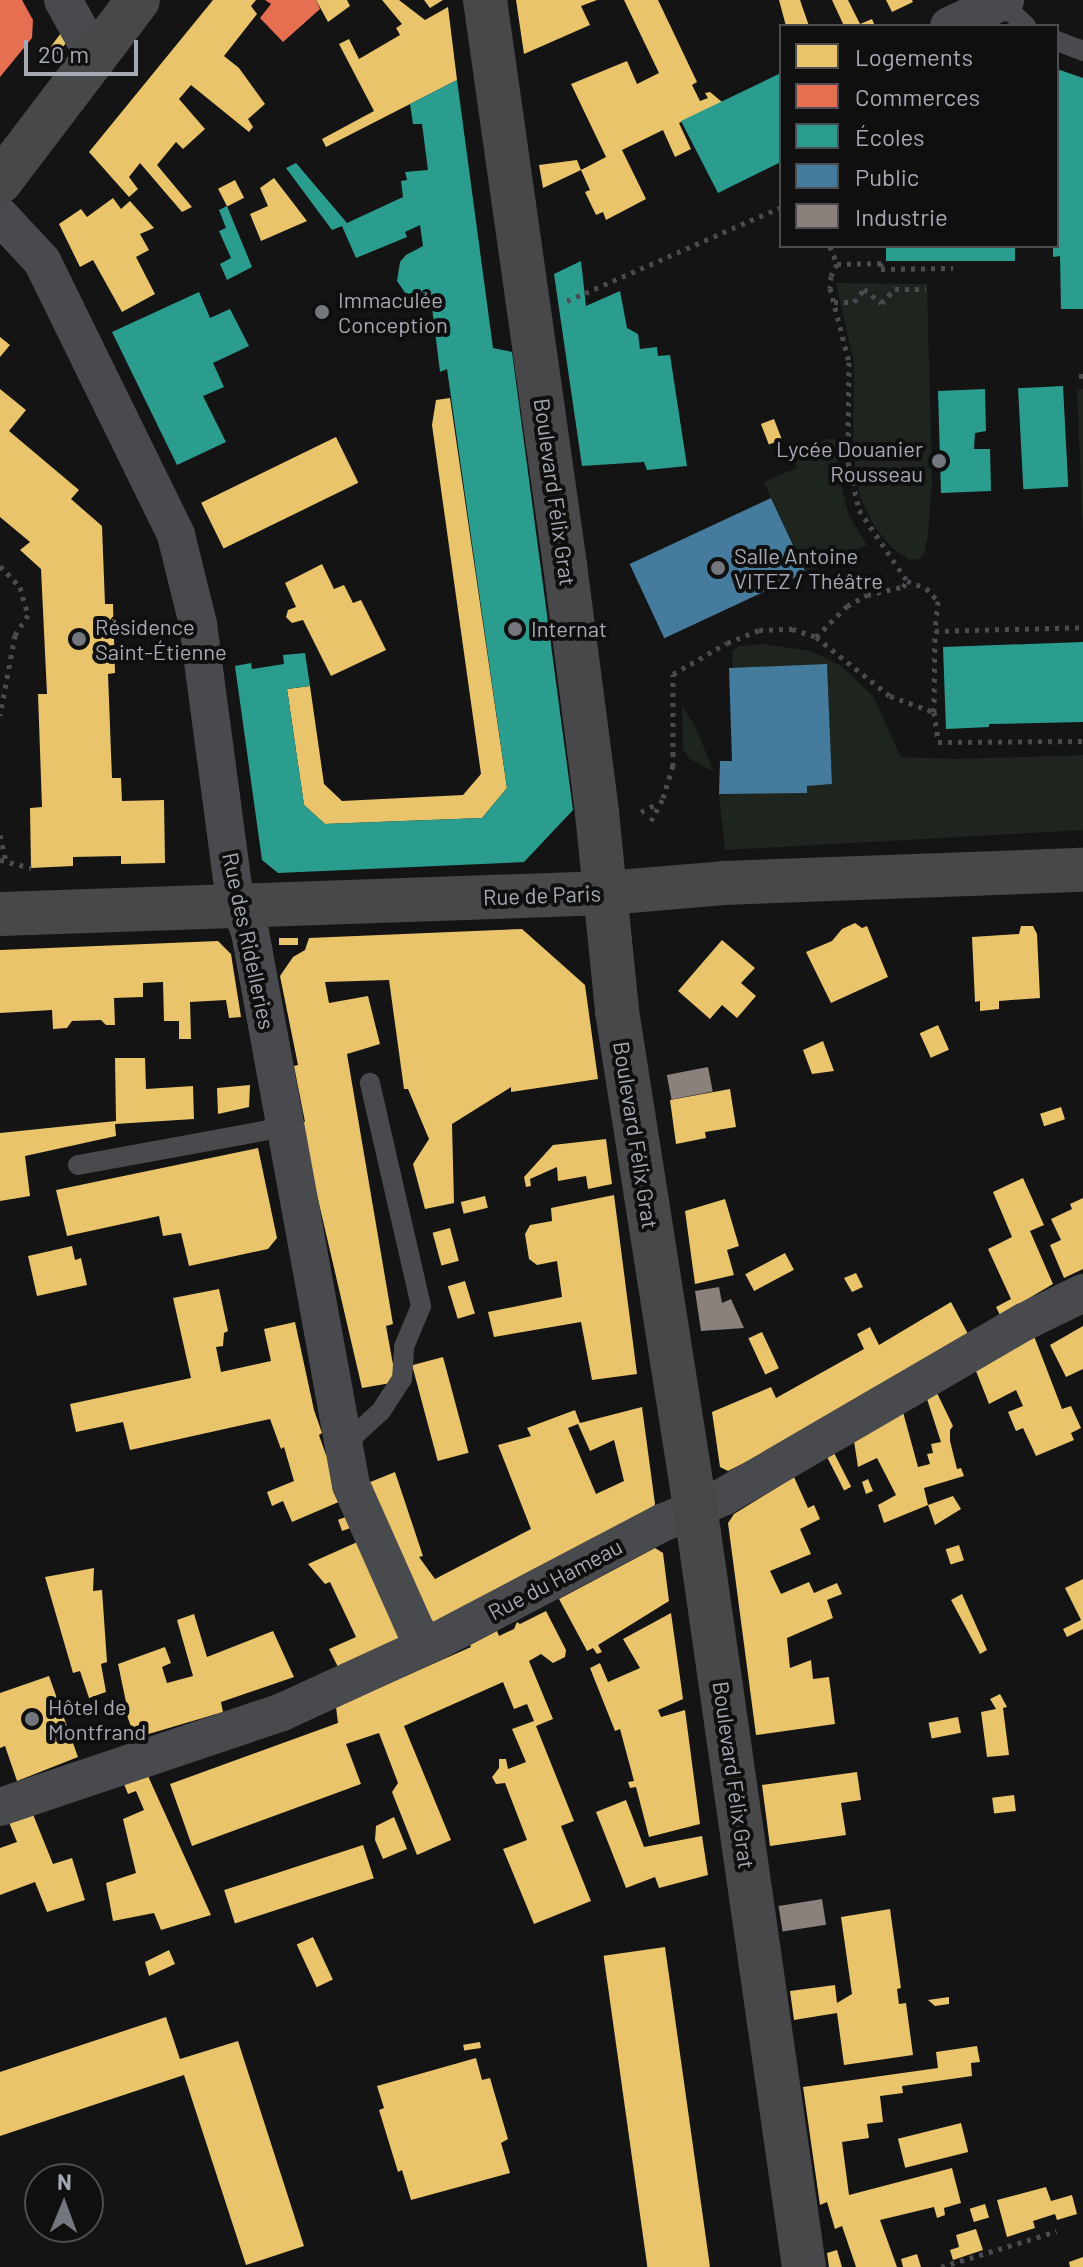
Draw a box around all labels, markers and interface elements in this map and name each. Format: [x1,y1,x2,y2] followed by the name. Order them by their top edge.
[28,24,142,74] scale bar
[779,24,1059,248] legend
[38,39,89,68] text: 20 m
[855,42,973,71] text: Logements
[855,82,980,111] text: Commerces
[855,122,925,151] text: Écoles
[855,162,919,191] text: Public
[855,202,948,231] text: Industrie
[338,286,448,338] place label: Immaculée Conception
[313,303,331,321] marker: Immaculée Conception
[529,396,581,588] street label: Boulevard Félix Grat
[776,435,923,486] place label: Lycée Douanier Rousseau
[930,452,948,470] marker: Lycée Douanier Rousseau
[734,542,883,594] place label: Salle Antoine VITEZ / Théâtre
[709,559,727,577] marker: Salle Antoine VITEZ / Théâtre
[95,613,227,664] place label: Résidence Saint-Étienne
[531,616,607,642] place label: Internat
[506,620,524,638] marker: Internat
[70,630,88,648] marker: Résidence Saint-Étienne
[217,850,281,1032] street label: Rue des Ridelleries
[483,880,601,910] street label: Rue de Paris
[608,1039,664,1231] street label: Boulevard Félix Grat
[484,1533,626,1625] street label: Rue du Hameau
[708,1679,760,1871] street label: Boulevard Félix Grat
[48,1693,146,1744] place label: Hôtel de Montfrand
[23,1710,41,1728] marker: Hôtel de Montfrand
[24,2163,104,2243] north arrow
[57,2168,72,2194] text: N

